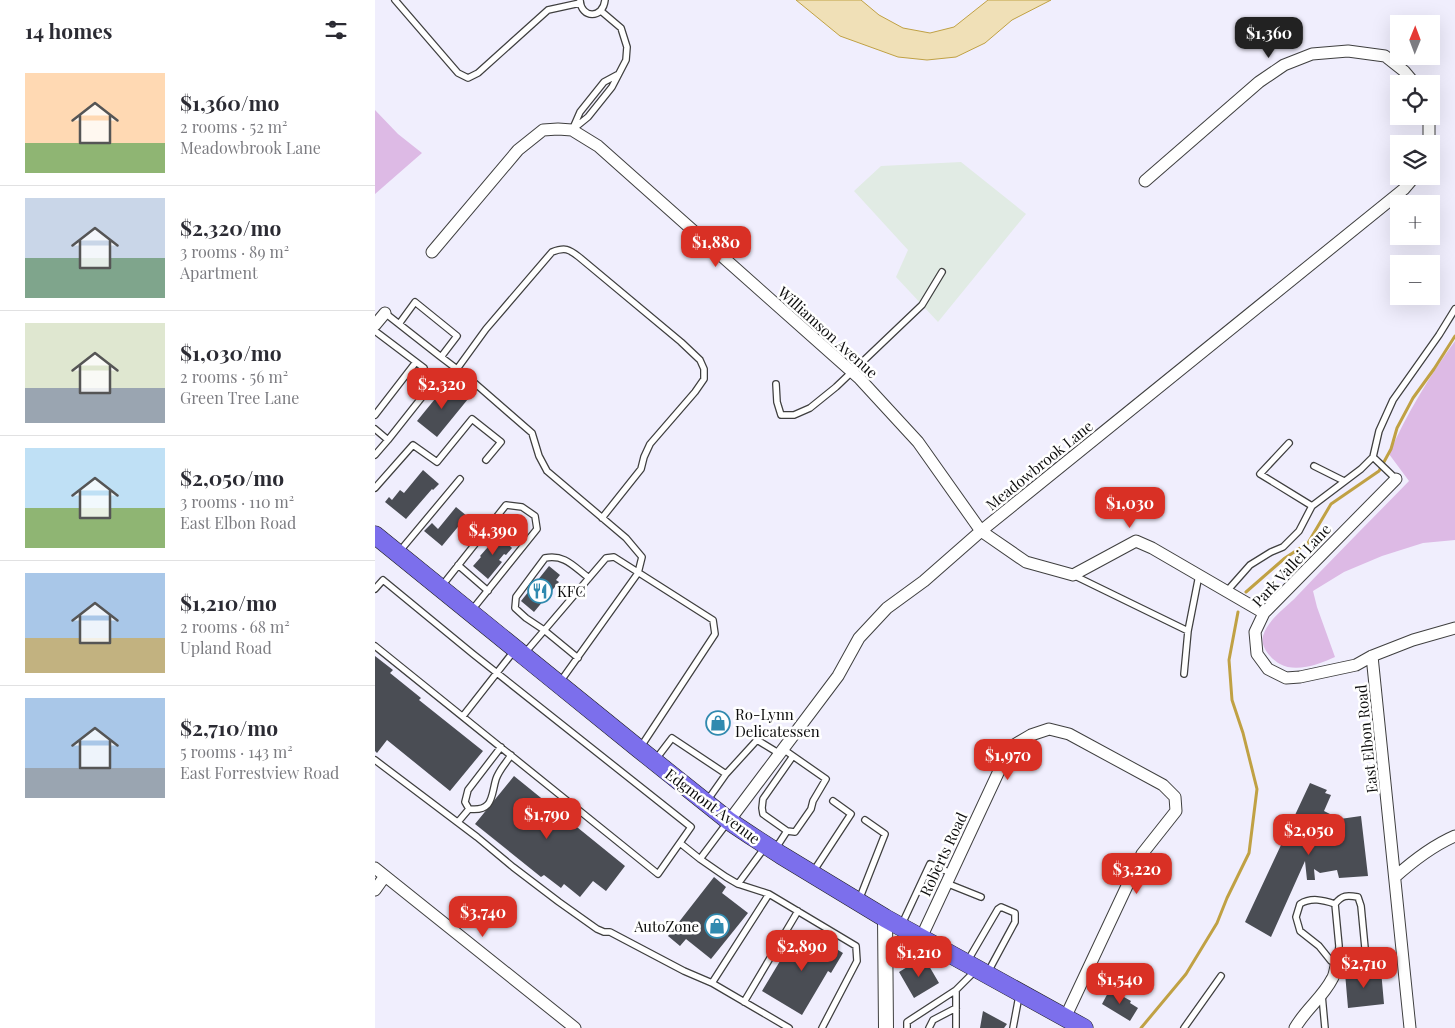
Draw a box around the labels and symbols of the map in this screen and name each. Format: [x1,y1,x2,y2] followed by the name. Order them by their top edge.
[1390,15,1440,65] north arrow
[1228,17,1310,59] pin: $1,360
[675,226,757,268] pin: $1,880
[773,281,882,382] street label: Williamson Avenue
[401,368,483,410] pin: $2,320
[981,416,1097,514] street label: Meadowbrook Lane
[1089,486,1171,529] pin: $1,030
[452,514,534,556] pin: $4,390
[1247,519,1335,611] street label: Park Vallei Lane
[527,578,553,604] restaurant icon: KFC
[557,581,586,601] place label: KFC
[1350,683,1382,794] street label: East Elbon Road
[735,704,820,741] place label: Ro-Lynn Delicatessen
[705,710,731,736] shop icon: Ro-Lynn Delicatessen
[967,738,1049,781] pin: $1,970
[661,764,765,848] street label: Edgmont Avenue
[506,798,588,840] pin: $1,790
[915,808,971,899] street label: Roberts Road
[1268,814,1350,856] pin: $2,050
[1096,852,1178,895] pin: $3,220
[442,896,524,938] pin: $3,740
[704,913,730,939] shop icon: AutoZone
[633,916,699,936] place label: AutoZone
[761,930,843,972] pin: $2,890
[878,936,960,978] pin: $1,210
[1323,946,1405,989] pin: $2,710
[1079,962,1161,1005] pin: $1,540

